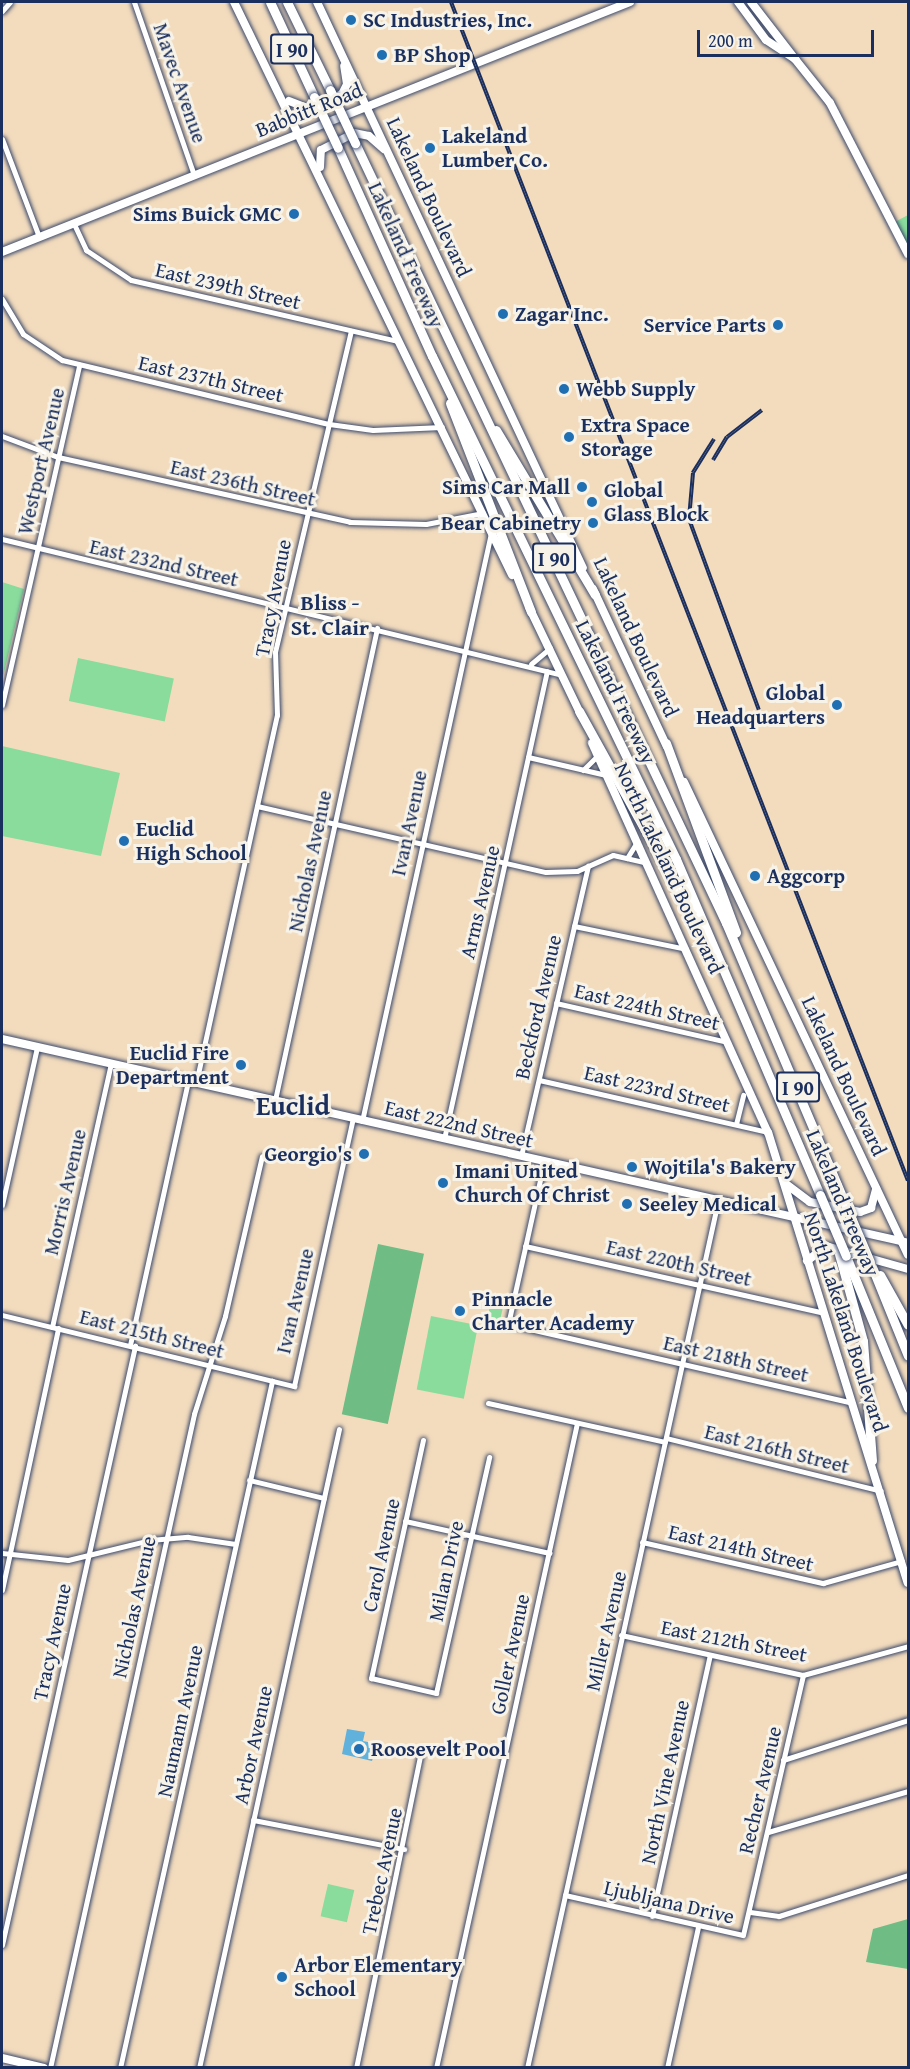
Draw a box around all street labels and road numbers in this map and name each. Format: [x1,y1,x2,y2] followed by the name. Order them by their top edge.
[148,20,212,146] street label: Mavec Avenue
[270,32,314,66] road number: I 90
[252,77,366,143] street label: Babbitt Road
[381,113,477,281] street label: Lakeland Boulevard
[363,178,449,332] street label: Lakeland Freeway
[153,257,303,315] street label: East 239th Street
[136,350,286,408] street label: East 237th Street
[12,385,70,537] street label: Westport Avenue
[168,454,318,512] street label: East 236th Street
[87,534,241,592] street label: East 232nd Street
[249,537,297,659] street label: Tracy Avenue
[532,541,576,575] road number: I 90
[588,553,684,721] street label: Lakeland Boulevard
[570,616,662,768] street label: Lakeland Freeway
[609,758,729,978] street label: North Lakeland Boulevard
[386,768,432,878] street label: Ivan Avenue
[283,788,337,934] street label: Nicholas Avenue
[455,843,505,961] street label: Arms Avenue
[509,932,567,1082] street label: Beckford Avenue
[572,978,722,1036] street label: East 224th Street
[796,992,892,1160] street label: Lakeland Boulevard
[582,1060,732,1118] street label: East 223rd Street
[776,1070,820,1104] road number: I 90
[382,1095,536,1153] street label: East 222nd Street
[801,1126,885,1280] street label: Lakeland Freeway
[38,1127,92,1257] street label: Morris Avenue
[798,1209,894,1435] street label: North Lakeland Boulevard
[604,1234,754,1292] street label: East 220th Street
[271,1246,319,1356] street label: Ivan Avenue
[77,1304,227,1364] street label: East 215th Street
[661,1330,811,1388] street label: East 218th Street
[702,1419,852,1479] street label: East 216th Street
[357,1496,405,1614] street label: Carol Avenue
[423,1518,469,1624] street label: Milan Drive
[666,1519,816,1577] street label: East 214th Street
[107,1534,161,1680] street label: Nicholas Avenue
[580,1568,632,1694] street label: Miller Avenue
[27,1581,77,1703] street label: Tracy Avenue
[485,1591,535,1717] street label: Goller Avenue
[659,1614,809,1668] street label: East 212th Street
[152,1643,208,1799] street label: Naumann Avenue
[228,1683,278,1807] street label: Arbor Avenue
[635,1698,695,1866] street label: North Vine Avenue
[733,1724,787,1856] street label: Recher Avenue
[356,1805,408,1937] street label: Trebec Avenue
[601,1875,737,1929] street label: Ljubljana Drive

